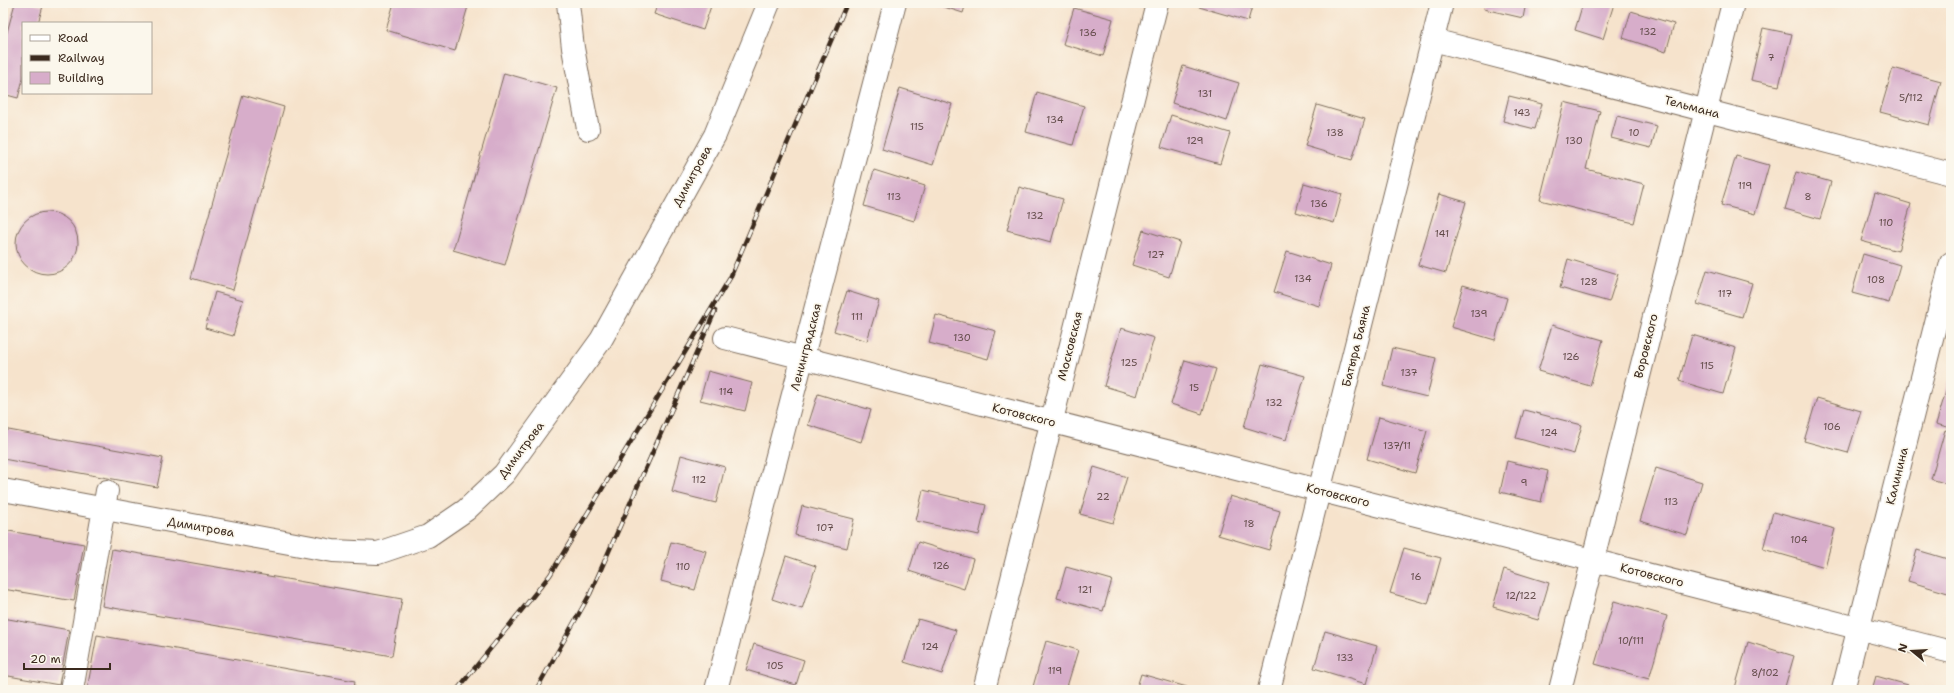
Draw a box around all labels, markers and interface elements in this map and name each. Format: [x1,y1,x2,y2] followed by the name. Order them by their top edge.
[22,22,152,94] legend
[1639,25,1657,38] house number: 132
[1079,26,1097,39] house number: 136
[58,30,89,46] text: Road
[58,50,105,66] text: Railway
[1768,51,1775,64] house number: 7
[58,70,104,86] text: Building
[1198,87,1212,100] house number: 131
[1899,91,1923,104] house number: 5/112
[1663,92,1722,122] street label: Тельмана
[1513,106,1531,119] house number: 143
[1046,113,1064,126] house number: 134
[910,120,924,133] house number: 115
[1326,126,1344,139] house number: 138
[1629,126,1639,139] house number: 10
[1186,134,1204,147] house number: 129
[1565,134,1583,147] house number: 130
[669,142,716,209] street label: Димитрова
[1738,179,1752,192] house number: 119
[887,190,901,203] house number: 113
[1805,190,1812,203] house number: 8
[1310,197,1328,210] house number: 136
[1026,209,1044,222] house number: 132
[1879,216,1893,229] house number: 110
[1435,227,1449,240] house number: 141
[1148,248,1164,261] house number: 127
[1294,272,1312,285] house number: 134
[1867,273,1885,286] house number: 108
[1580,275,1598,288] house number: 128
[1718,287,1732,300] house number: 117
[787,302,825,392] street label: Ленинградская
[1338,303,1374,389] street label: Батыра Баяна
[1470,307,1488,320] house number: 139
[851,310,863,323] house number: 111
[1054,310,1086,382] street label: Московская
[1630,312,1662,380] street label: Воровского
[953,331,971,344] house number: 130
[1562,350,1580,363] house number: 126
[1121,356,1137,369] house number: 125
[1700,359,1714,372] house number: 115
[1401,366,1417,379] house number: 137
[1189,381,1199,394] house number: 15
[719,385,733,398] house number: 114
[1265,396,1283,409] house number: 132
[991,399,1057,431] street label: Котовского
[494,418,548,482] street label: Димитрова
[1823,420,1841,433] house number: 106
[1540,426,1558,439] house number: 124
[1383,439,1411,452] house number: 137/11
[1882,445,1912,506] street label: Калинина
[692,473,706,486] house number: 112
[1521,476,1528,489] house number: 9
[1305,479,1371,511] street label: Котовского
[1096,490,1110,503] house number: 22
[1664,495,1678,508] house number: 113
[166,513,236,541] street label: Димитрова
[1243,517,1255,530] house number: 18
[816,521,834,534] house number: 107
[1790,533,1808,546] house number: 104
[932,559,950,572] house number: 126
[1619,559,1685,591] street label: Котовского
[676,560,690,573] house number: 110
[1411,570,1421,583] house number: 16
[1078,583,1092,596] house number: 121
[1505,589,1537,602] house number: 12/122
[1892,631,1932,671] north arrow
[1618,634,1644,647] house number: 10/111
[921,640,939,653] house number: 124
[1894,641,1912,655] text: N
[24,645,110,671] scale bar
[30,651,61,667] text: 20 m
[1336,651,1354,664] house number: 133
[767,659,783,672] house number: 105
[1048,664,1062,677] house number: 119
[1751,666,1779,679] house number: 8/102

